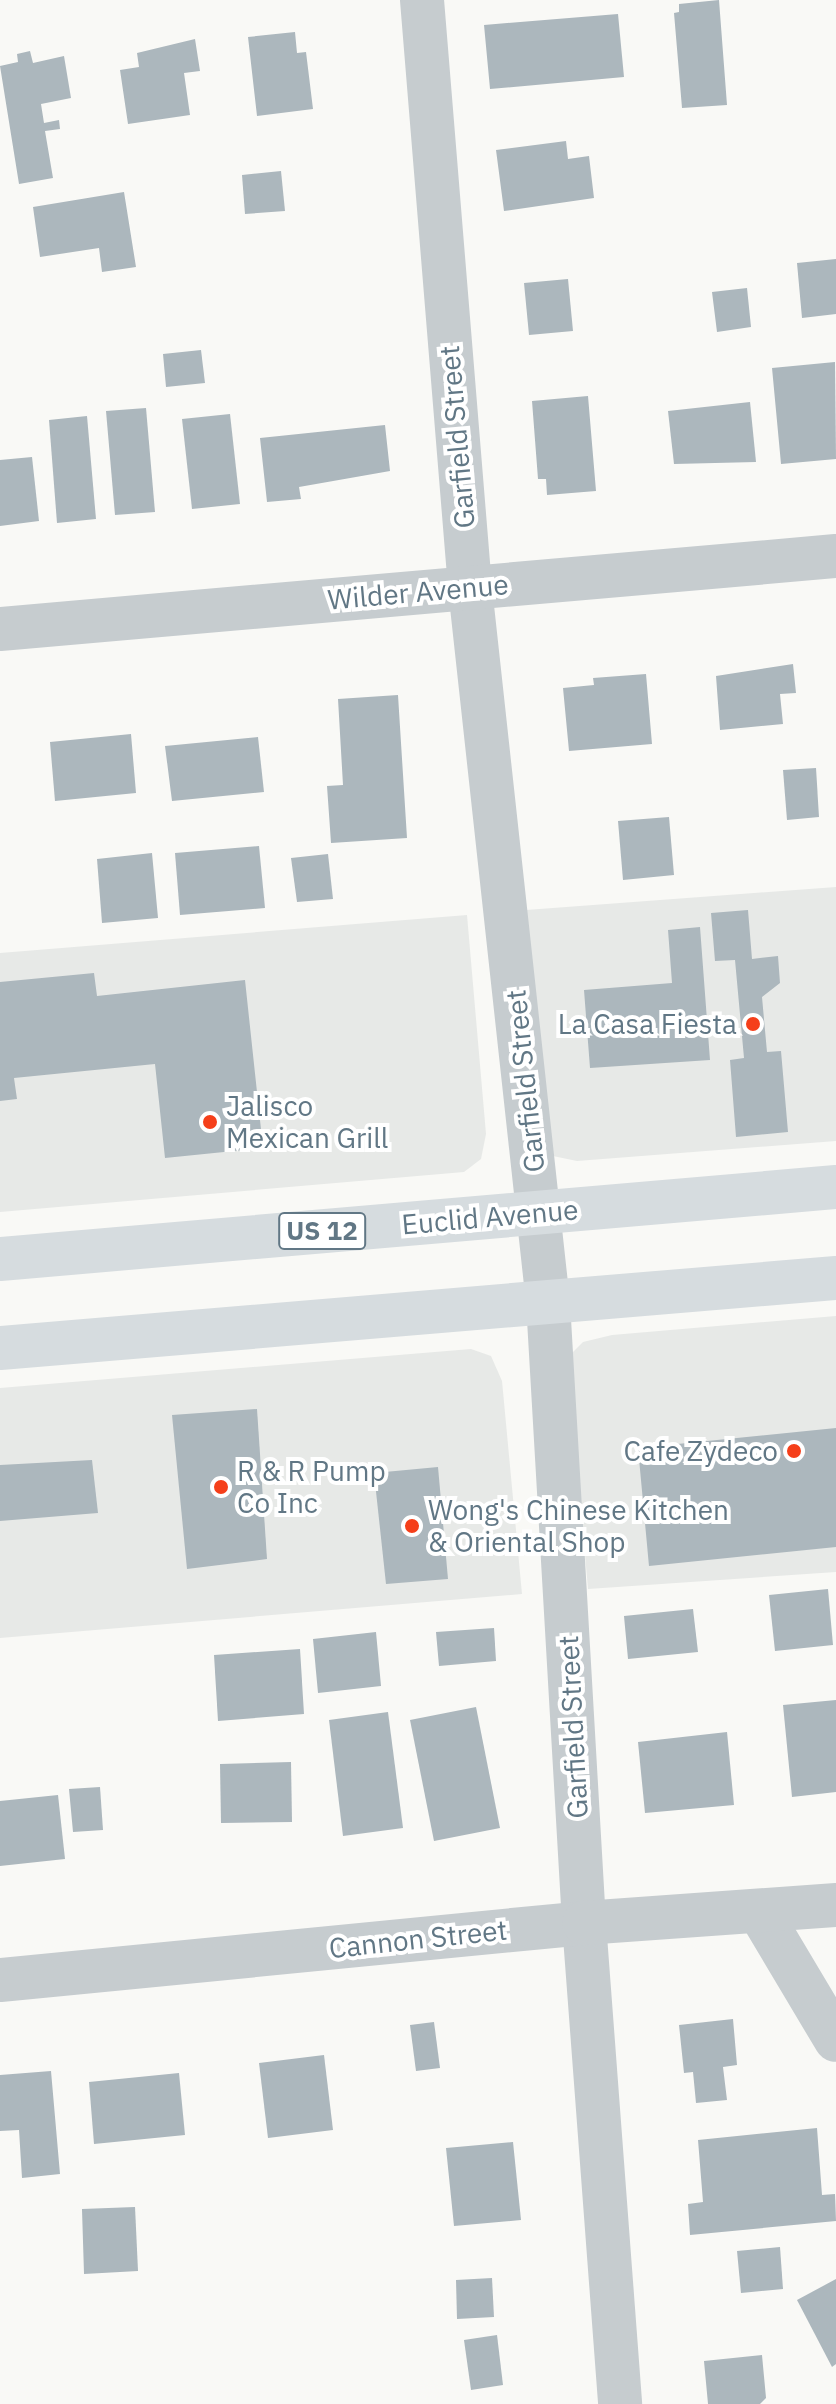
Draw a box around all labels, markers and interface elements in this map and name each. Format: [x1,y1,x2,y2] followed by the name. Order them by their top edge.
[432,344,482,530] street label: Garfield Street
[326,567,510,617] street label: Wilder Avenue
[499,988,551,1174] street label: Garfield Street
[558,1007,737,1041] place label: La Casa Fiesta
[744,1015,762,1033] marker: La Casa Fiesta
[226,1089,388,1155] place label: Jalisco Mexican Grill
[201,1113,219,1131] marker: Jalisco Mexican Grill
[400,1193,580,1241] street label: Euclid Avenue
[278,1209,366,1253] road number: US 12
[624,1434,778,1468] place label: Cafe Zydeco
[785,1442,803,1460] marker: Cafe Zydeco
[237,1454,386,1520] place label: R & R Pump Co Inc
[212,1478,230,1496] marker: R & R Pump Co Inc
[428,1493,729,1559] place label: Wong's Chinese Kitchen & Oriental Shop
[403,1517,421,1535] marker: Wong's Chinese Kitchen & Oriental Shop
[551,1635,595,1819] street label: Garfield Street
[327,1913,509,1965] street label: Cannon Street

